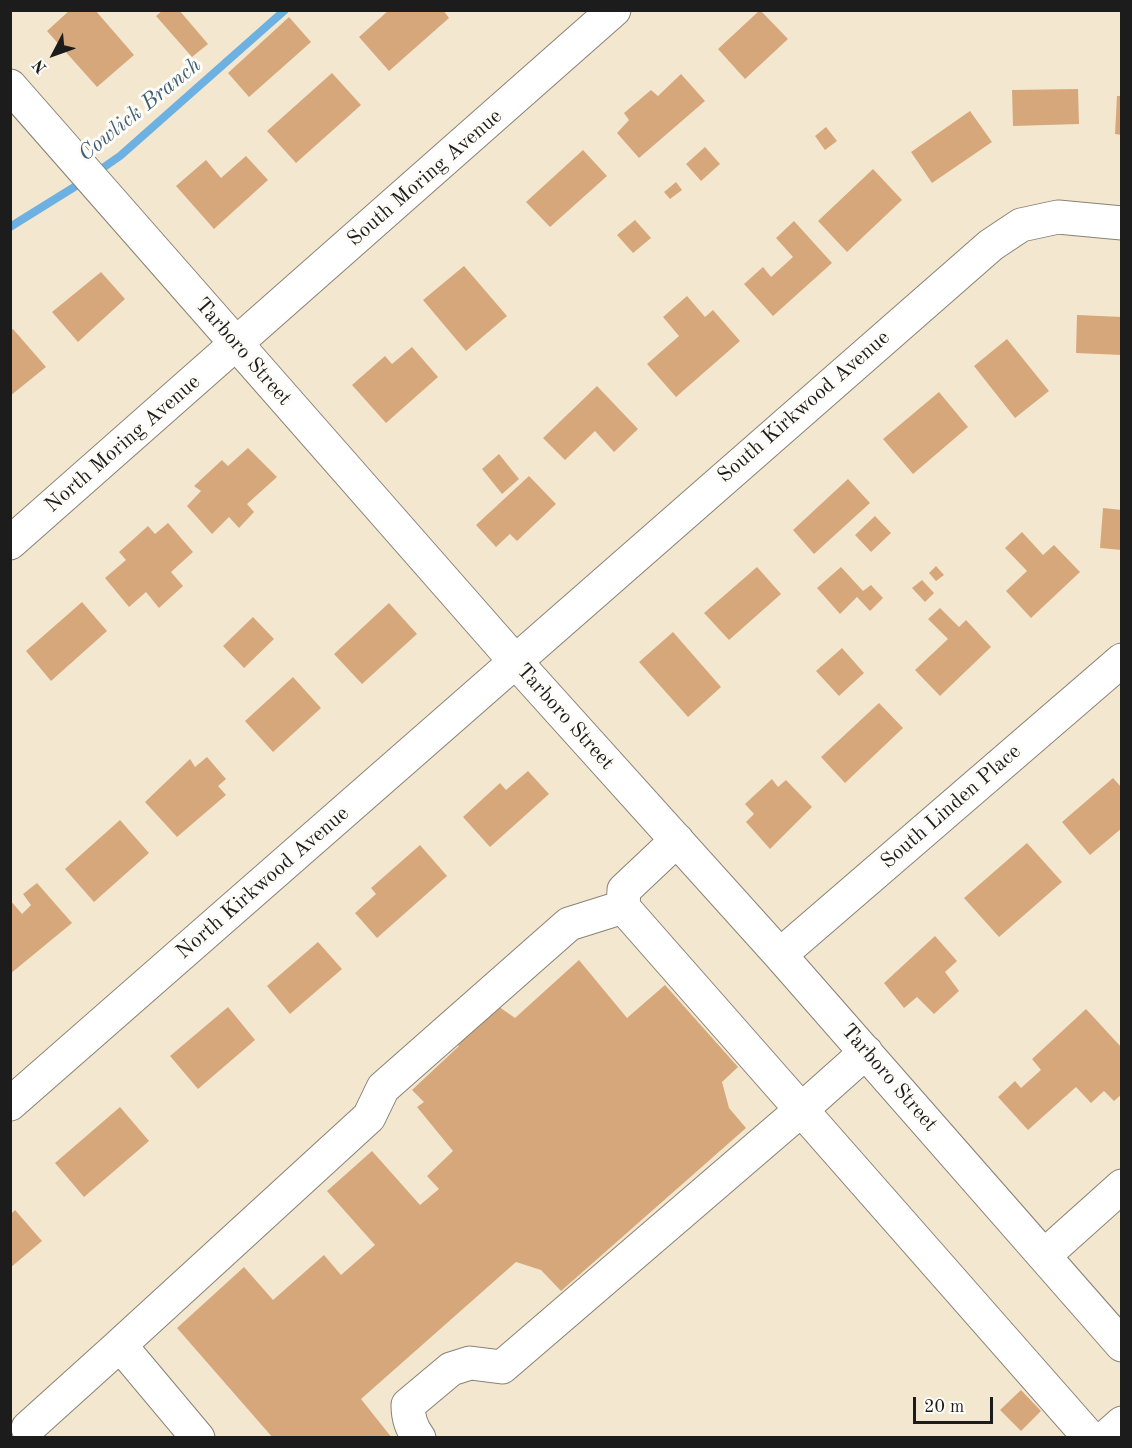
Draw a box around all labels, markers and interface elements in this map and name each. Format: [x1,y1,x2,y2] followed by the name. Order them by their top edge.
[24,24,84,84] north arrow
[73,52,207,168] water label: Cowlick Branch
[30,56,50,76] text: N
[342,104,508,252] street label: South Moring Avenue
[189,293,297,411] street label: Tarboro Street
[713,325,895,489] street label: South Kirkwood Avenue
[40,370,206,518] street label: North Moring Avenue
[511,659,619,775] street label: Tarboro Street
[876,739,1026,875] street label: South Linden Place
[171,801,355,965] street label: North Kirkwood Avenue
[835,1019,943,1137] street label: Tarboro Street
[916,1385,996,1423] scale bar
[924,1398,964,1416] text: 20 m

